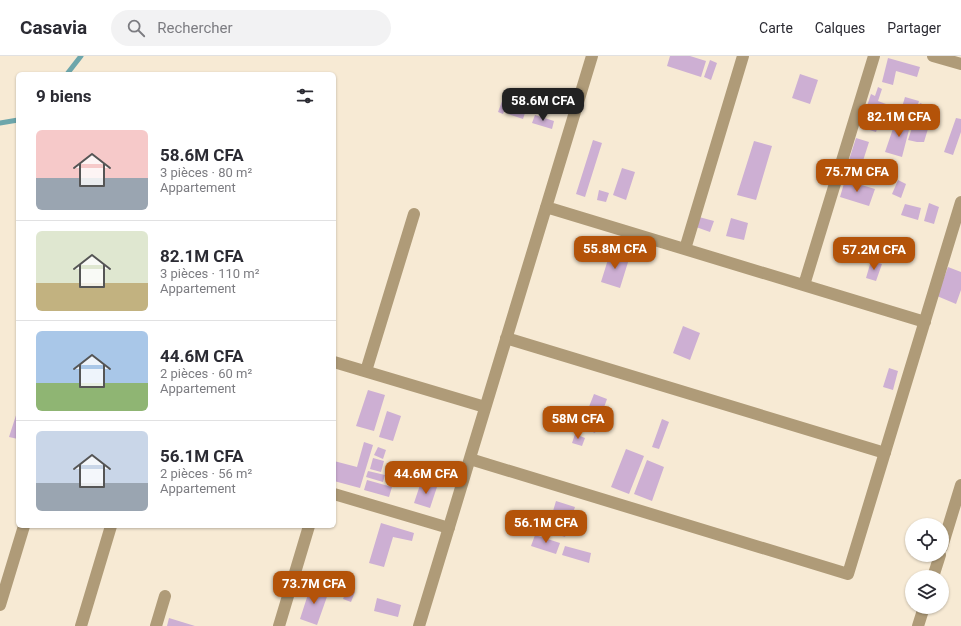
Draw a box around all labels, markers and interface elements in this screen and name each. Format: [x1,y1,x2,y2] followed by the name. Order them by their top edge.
[111,10,391,46] search box
[20,16,87,39] text: Casavia
[125,17,147,39] icon: search
[157,19,233,37] text: Rechercher
[759,20,793,36] text: Carte
[815,20,865,36] text: Calques
[887,20,941,36] text: Partager
[294,85,316,107] icon: filters
[36,86,91,106] text: 9 biens
[497,88,589,122] pin: 58.6M CFA
[511,93,575,108] text: 58.6M CFA
[853,104,945,138] pin: 82.1M CFA
[867,109,931,124] text: 82.1M CFA
[160,145,244,165] text: 58.6M CFA
[68,146,116,194] icon: home
[811,159,903,193] pin: 75.7M CFA
[825,164,889,179] text: 75.7M CFA
[160,165,252,180] text: 3 pièces · 80 m²
[160,180,236,195] text: Appartement
[569,236,661,270] pin: 55.8M CFA
[828,237,920,271] pin: 57.2M CFA
[583,241,647,256] text: 55.8M CFA
[842,242,906,257] text: 57.2M CFA
[160,246,244,266] text: 82.1M CFA
[68,247,116,295] icon: home
[160,266,259,281] text: 3 pièces · 110 m²
[160,281,236,296] text: Appartement
[160,346,244,366] text: 44.6M CFA
[68,347,116,395] icon: home
[160,366,252,381] text: 2 pièces · 60 m²
[160,381,236,396] text: Appartement
[541,406,615,440] pin: 58M CFA
[552,411,604,426] text: 58M CFA
[160,446,244,466] text: 56.1M CFA
[68,447,116,495] icon: home
[380,461,472,495] pin: 44.6M CFA
[160,466,252,481] text: 2 pièces · 56 m²
[394,466,458,481] text: 44.6M CFA
[160,481,236,496] text: Appartement
[500,510,592,544] pin: 56.1M CFA
[514,515,578,530] text: 56.1M CFA
[905,518,949,614] map controls
[905,518,949,562] button: locate
[905,570,949,614] button: layers
[268,571,360,605] pin: 73.7M CFA
[282,576,346,591] text: 73.7M CFA

